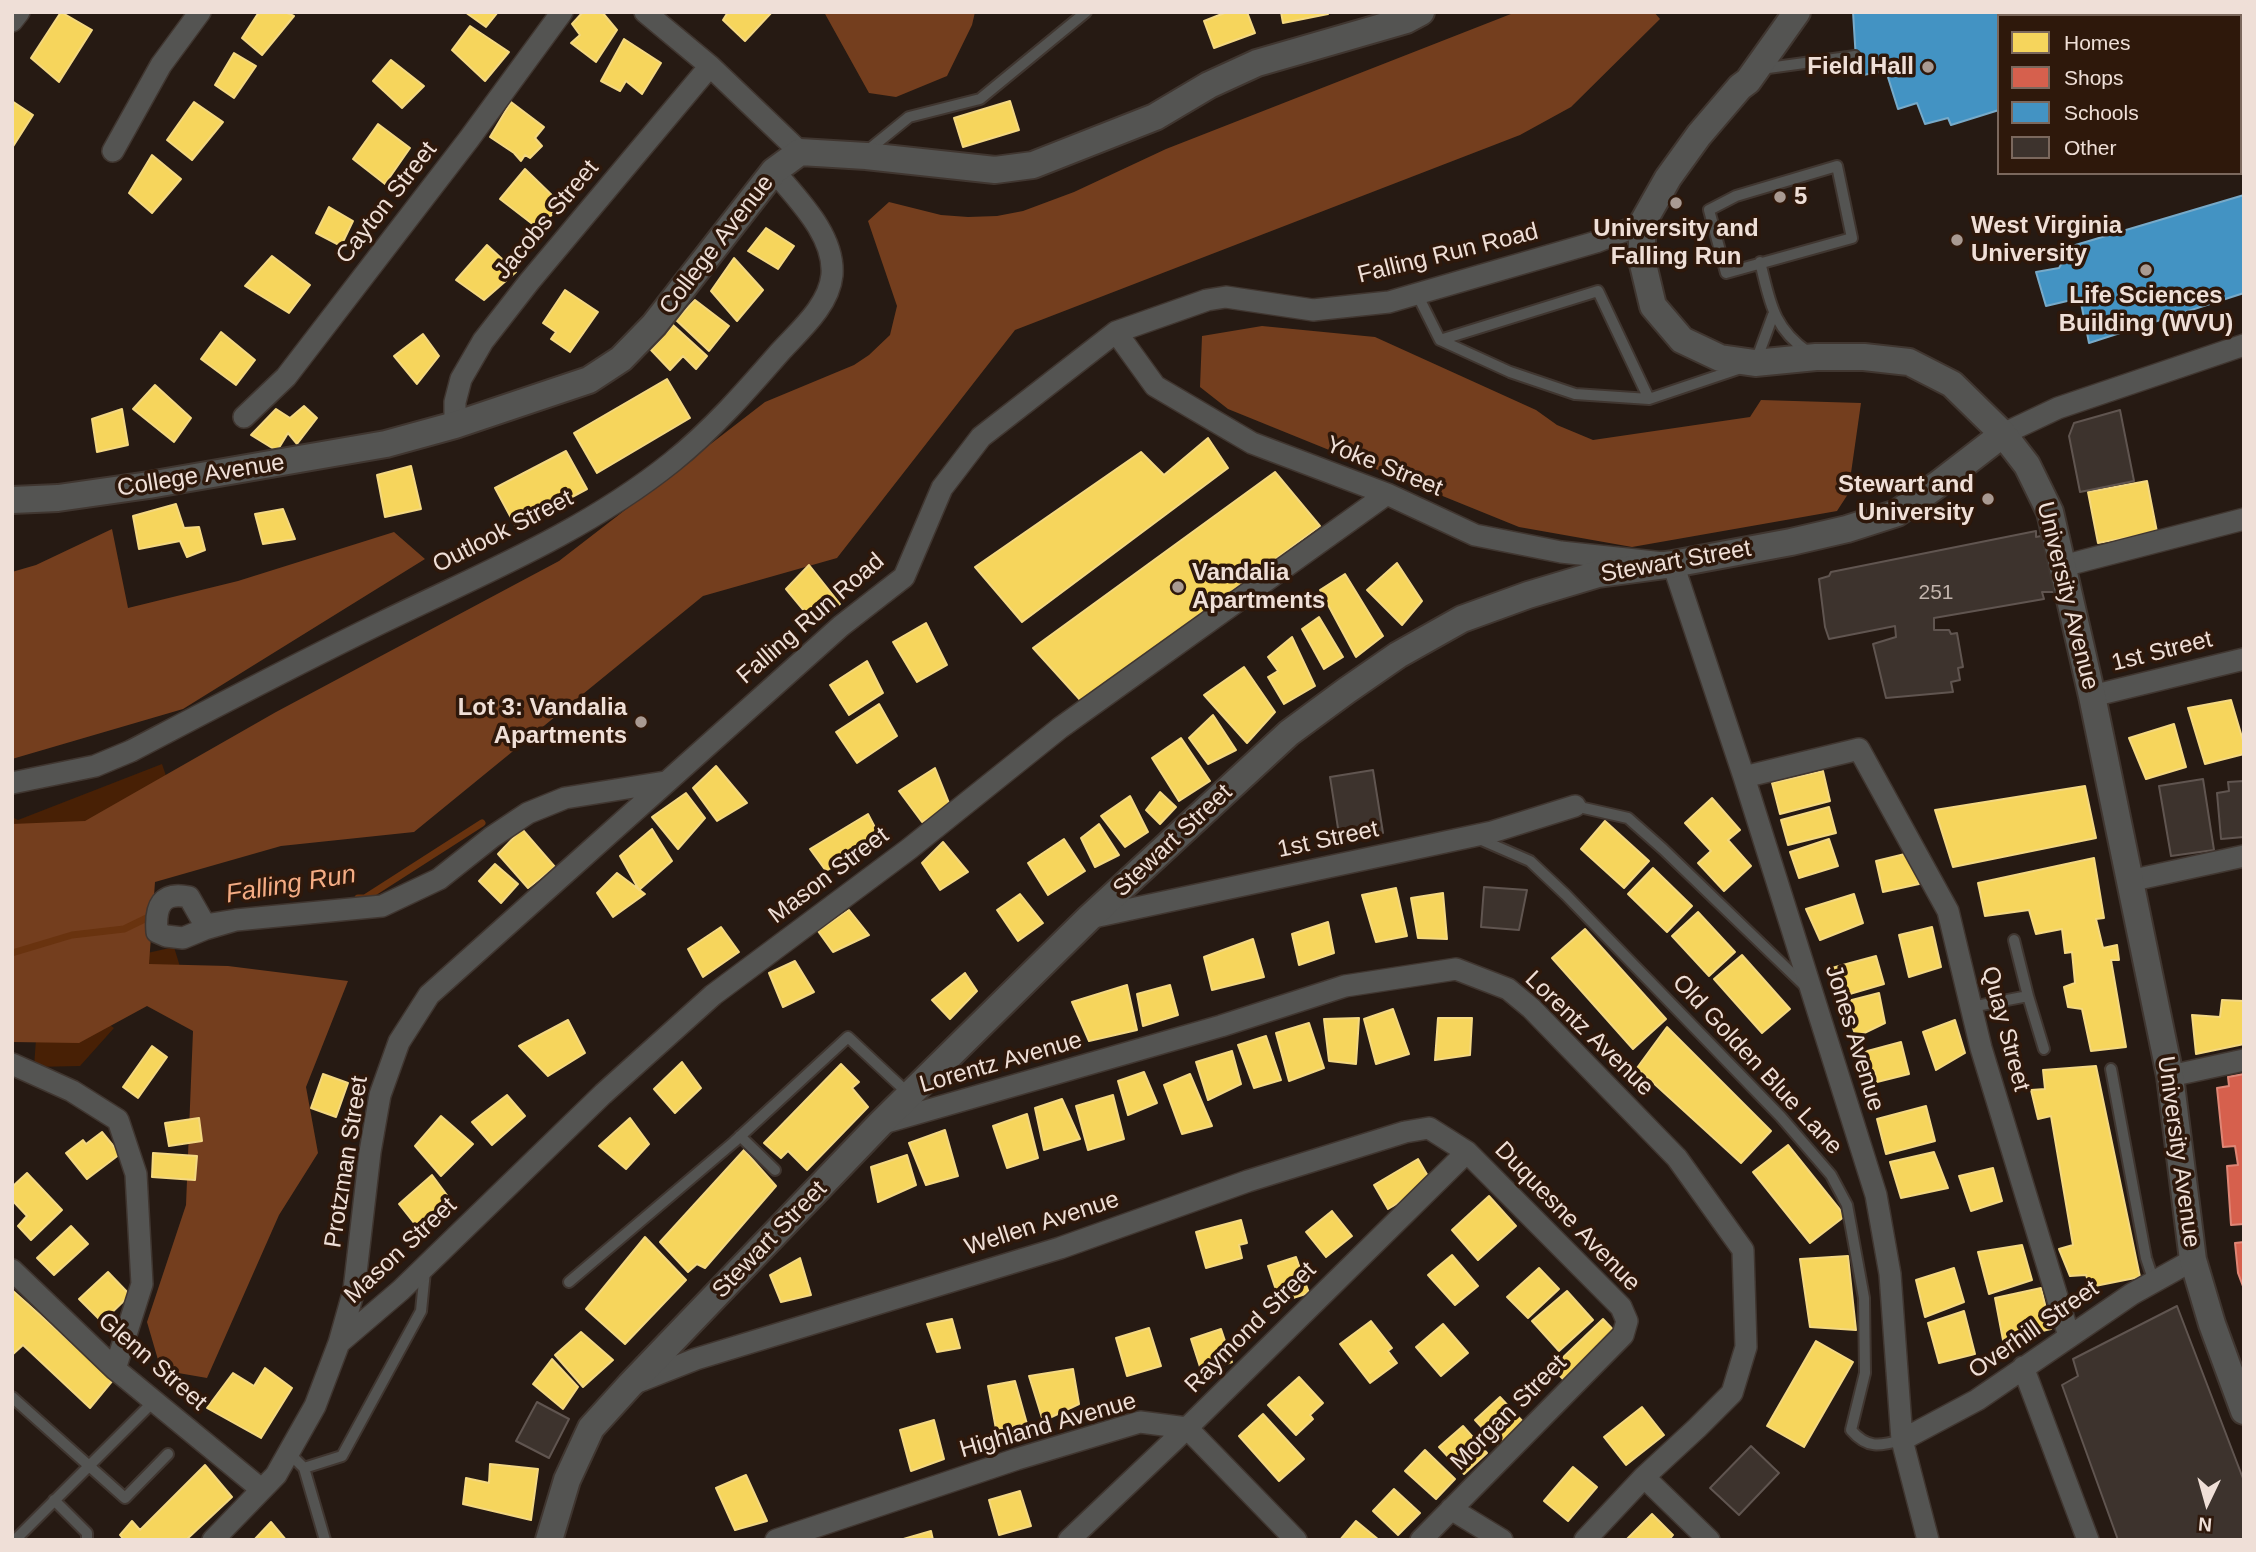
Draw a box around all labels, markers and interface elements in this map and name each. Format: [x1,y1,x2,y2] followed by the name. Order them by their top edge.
[1997,14,2242,175] legend
[2064,31,2131,54] text: Homes
[1807,53,1914,81] place label: Field Hall
[1920,59,1936,75] marker: Field Hall
[2064,66,2124,89] text: Shops
[2064,101,2139,124] text: Schools
[330,136,444,270] street label: Cayton Street
[2064,136,2117,159] text: Other
[489,155,605,285] street label: Jacobs Street
[654,170,780,320] street label: College Avenue
[1794,183,1807,211] place label: 5
[1772,189,1788,205] marker: 5
[1668,195,1684,211] marker: University and Falling Run
[1971,212,2122,268] place label: West Virginia University
[1593,215,1759,271] place label: University and Falling Run
[1355,218,1541,290] street label: Falling Run Road
[1949,232,1965,248] marker: West Virginia University
[2138,262,2154,278] marker: Life Sciences Building (WVU)
[2059,282,2233,338] place label: Life Sciences Building (WVU)
[1321,431,1447,503] street label: Yoke Street
[115,449,287,503] street label: College Avenue
[1838,471,1974,527] place label: Stewart and University
[428,484,578,580] street label: Outlook Street
[1980,491,1996,507] marker: Stewart and University
[2030,499,2104,693] street label: University Avenue
[1599,535,1753,589] street label: Stewart Street
[732,547,890,691] street label: Falling Run Road
[1192,559,1325,615] place label: Vandalia Apartments
[1170,579,1186,595] marker: Vandalia Apartments
[1918,580,1954,606] house number: 251
[2109,626,2215,678] street label: 1st Street
[458,694,627,750] place label: Lot 3: Vandalia Apartments
[633,714,649,730] marker: Lot 3: Vandalia Apartments
[1108,779,1238,903] street label: Stewart Street
[1275,815,1381,865] street label: 1st Street
[763,822,895,930] street label: Mason Street
[224,859,358,911] water label: Falling Run
[1818,961,1890,1115] street label: Jones Avenue
[1975,963,2035,1095] street label: Quay Street
[1519,965,1659,1103] street label: Lorentz Avenue
[1666,969,1848,1161] street label: Old Golden Blue Lane
[916,1026,1086,1100] street label: Lorentz Avenue
[2150,1054,2206,1250] street label: University Avenue
[319,1074,375,1250] street label: Protzman Street
[1488,1136,1646,1298] street label: Duquesne Avenue
[707,1175,833,1305] street label: Stewart Street
[961,1185,1123,1263] street label: Wellen Avenue
[339,1192,463,1310] street label: Mason Street
[1180,1257,1322,1399] street label: Raymond Street
[1963,1275,2105,1385] street label: Overhill Street
[92,1307,212,1417] street label: Glenn Street
[1445,1349,1573,1477] street label: Morgan Street
[956,1387,1140,1465] street label: Highland Avenue
[2172,1468,2242,1538] north arrow
[2197,1513,2213,1535] text: N

